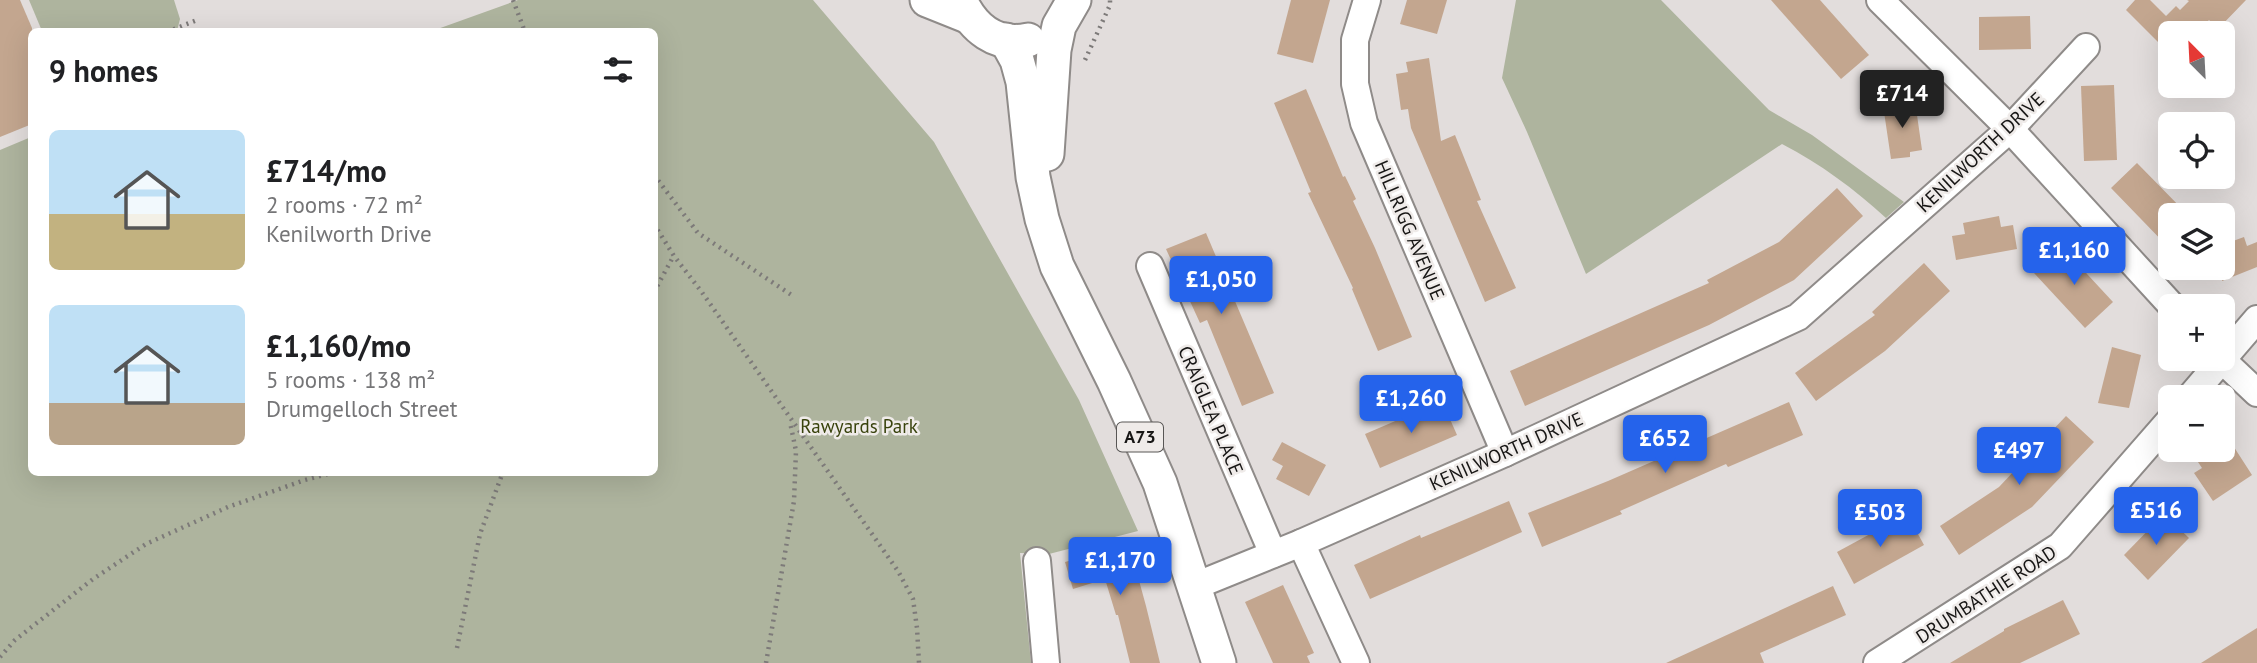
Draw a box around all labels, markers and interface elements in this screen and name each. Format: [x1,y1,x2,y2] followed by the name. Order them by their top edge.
[2158,21,2235,98] north arrow
[2158,21,2235,462] map controls
[49,51,158,90] text: 9 homes
[599,51,637,89] icon: filters
[1861,71,1943,130] pin: £714
[1876,78,1928,107] text: £714
[1911,87,2049,217] street label: KENILWORTH DRIVE
[2158,112,2235,189] button: locate
[266,151,387,190] text: £714/mo
[1370,157,1450,303] street label: HILLRIGG AVENUE
[105,158,189,242] icon: home
[266,190,423,219] text: 2 rooms · 72 m²
[2158,203,2235,280] button: layers
[266,219,432,248] text: Kenilworth Drive
[2017,228,2131,287] pin: £1,160
[2038,235,2110,264] text: £1,160
[1164,256,1278,316] pin: £1,050
[1185,264,1257,293] text: £1,050
[2158,294,2235,371] button: +
[266,326,411,365] text: £1,160/mo
[105,333,189,417] icon: home
[1173,342,1249,478] street label: CRAIGLEA PLACE
[266,365,435,394] text: 5 rooms · 138 m²
[1354,376,1468,435] pin: £1,260
[1375,383,1447,412] text: £1,260
[2158,385,2235,462] button: −
[266,394,458,423] text: Drumgelloch Street
[1425,406,1587,496] street label: KENILWORTH DRIVE
[800,414,918,438] park label: Rawyards Park
[1624,416,1706,475] pin: £652
[1117,422,1163,452] road number: A73
[1639,423,1691,452] text: £652
[1978,428,2060,487] pin: £497
[1993,435,2045,464] text: £497
[2115,488,2197,547] pin: £516
[1839,490,1921,549] pin: £503
[2130,495,2182,524] text: £516
[1854,497,1906,526] text: £503
[1063,538,1177,597] pin: £1,170
[1911,540,2061,648] street label: DRUMBATHIE ROAD
[1084,545,1156,574] text: £1,170

